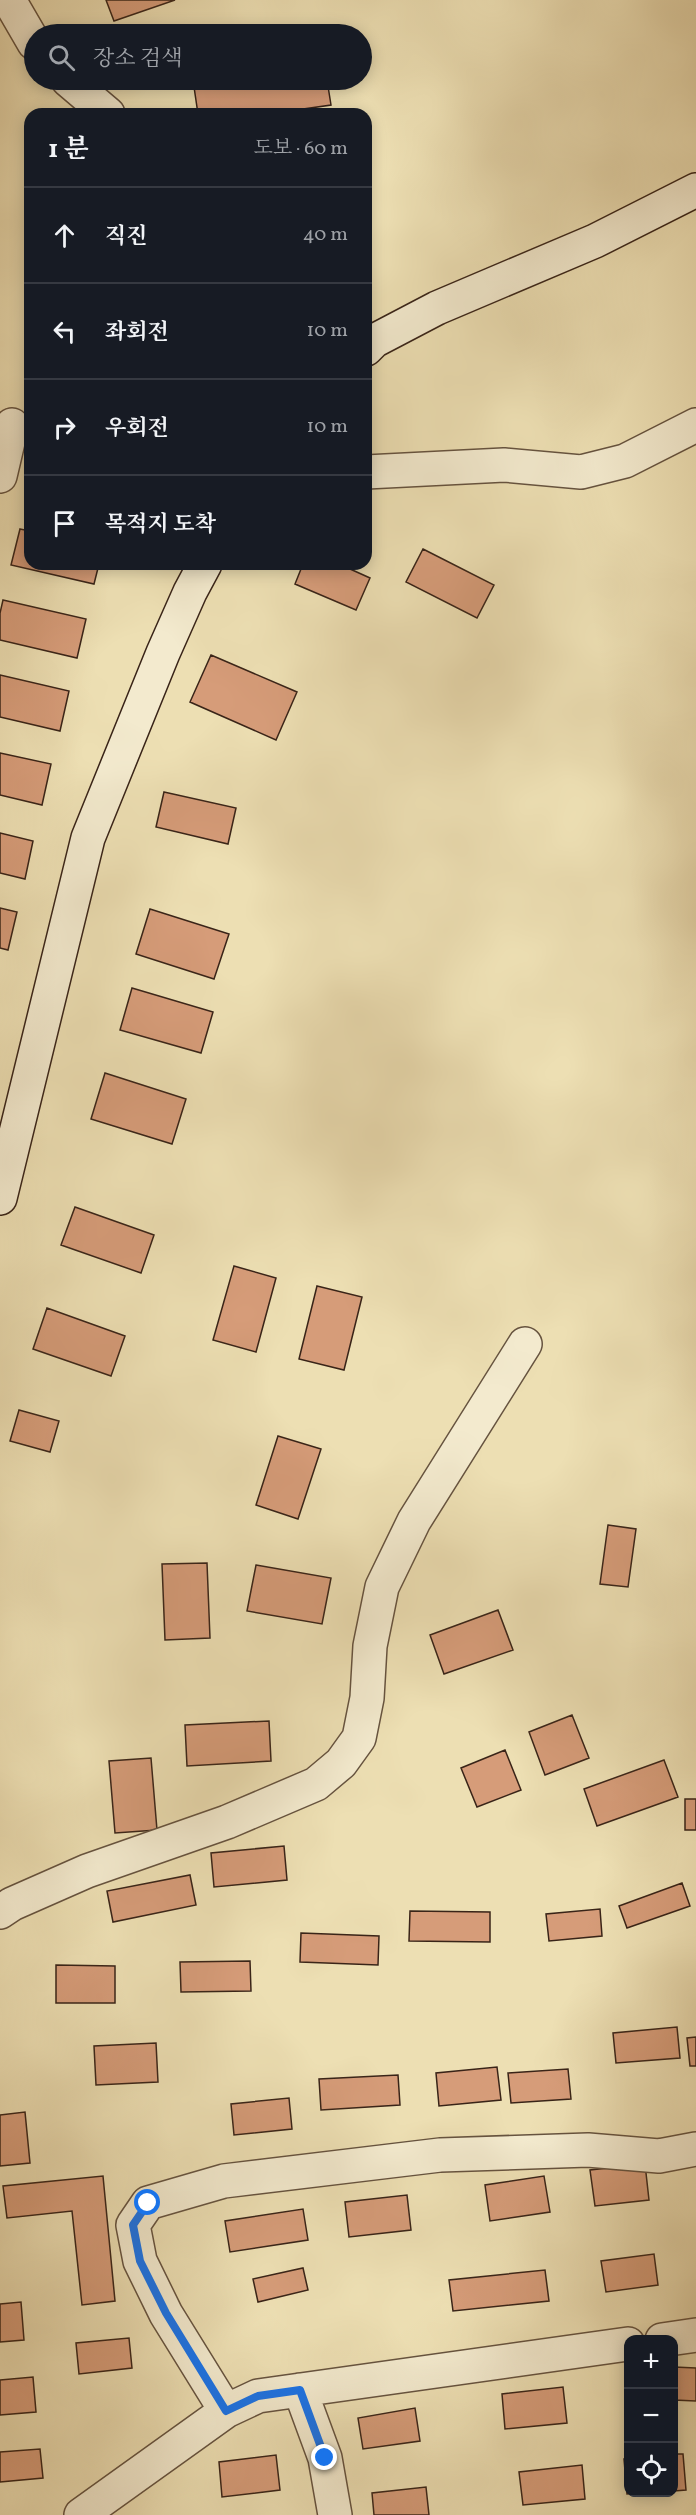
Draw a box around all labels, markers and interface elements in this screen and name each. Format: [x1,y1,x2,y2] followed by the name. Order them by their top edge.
[24,24,372,90] search box
[45,41,78,74] icon: search
[93,44,182,75] text: 장소 검색
[48,132,89,168] text: 1 분
[254,135,348,163] text: 도보 · 60 m
[48,219,81,252] icon: ahead
[303,221,348,249] text: 40 m
[105,222,148,253] text: 직진
[48,315,81,348] icon: left
[307,317,348,345] text: 10 m
[105,318,169,349] text: 좌회전
[48,411,81,444] icon: right
[307,413,348,441] text: 10 m
[105,414,169,445] text: 우회전
[48,507,81,540] icon: arrive
[105,510,216,541] text: 목적지 도착
[134,2189,160,2215] route start
[624,2335,678,2497] map controls
[624,2335,678,2389] button: +
[624,2389,678,2443] button: −
[624,2443,678,2497] button: locate
[311,2444,337,2470] route end

